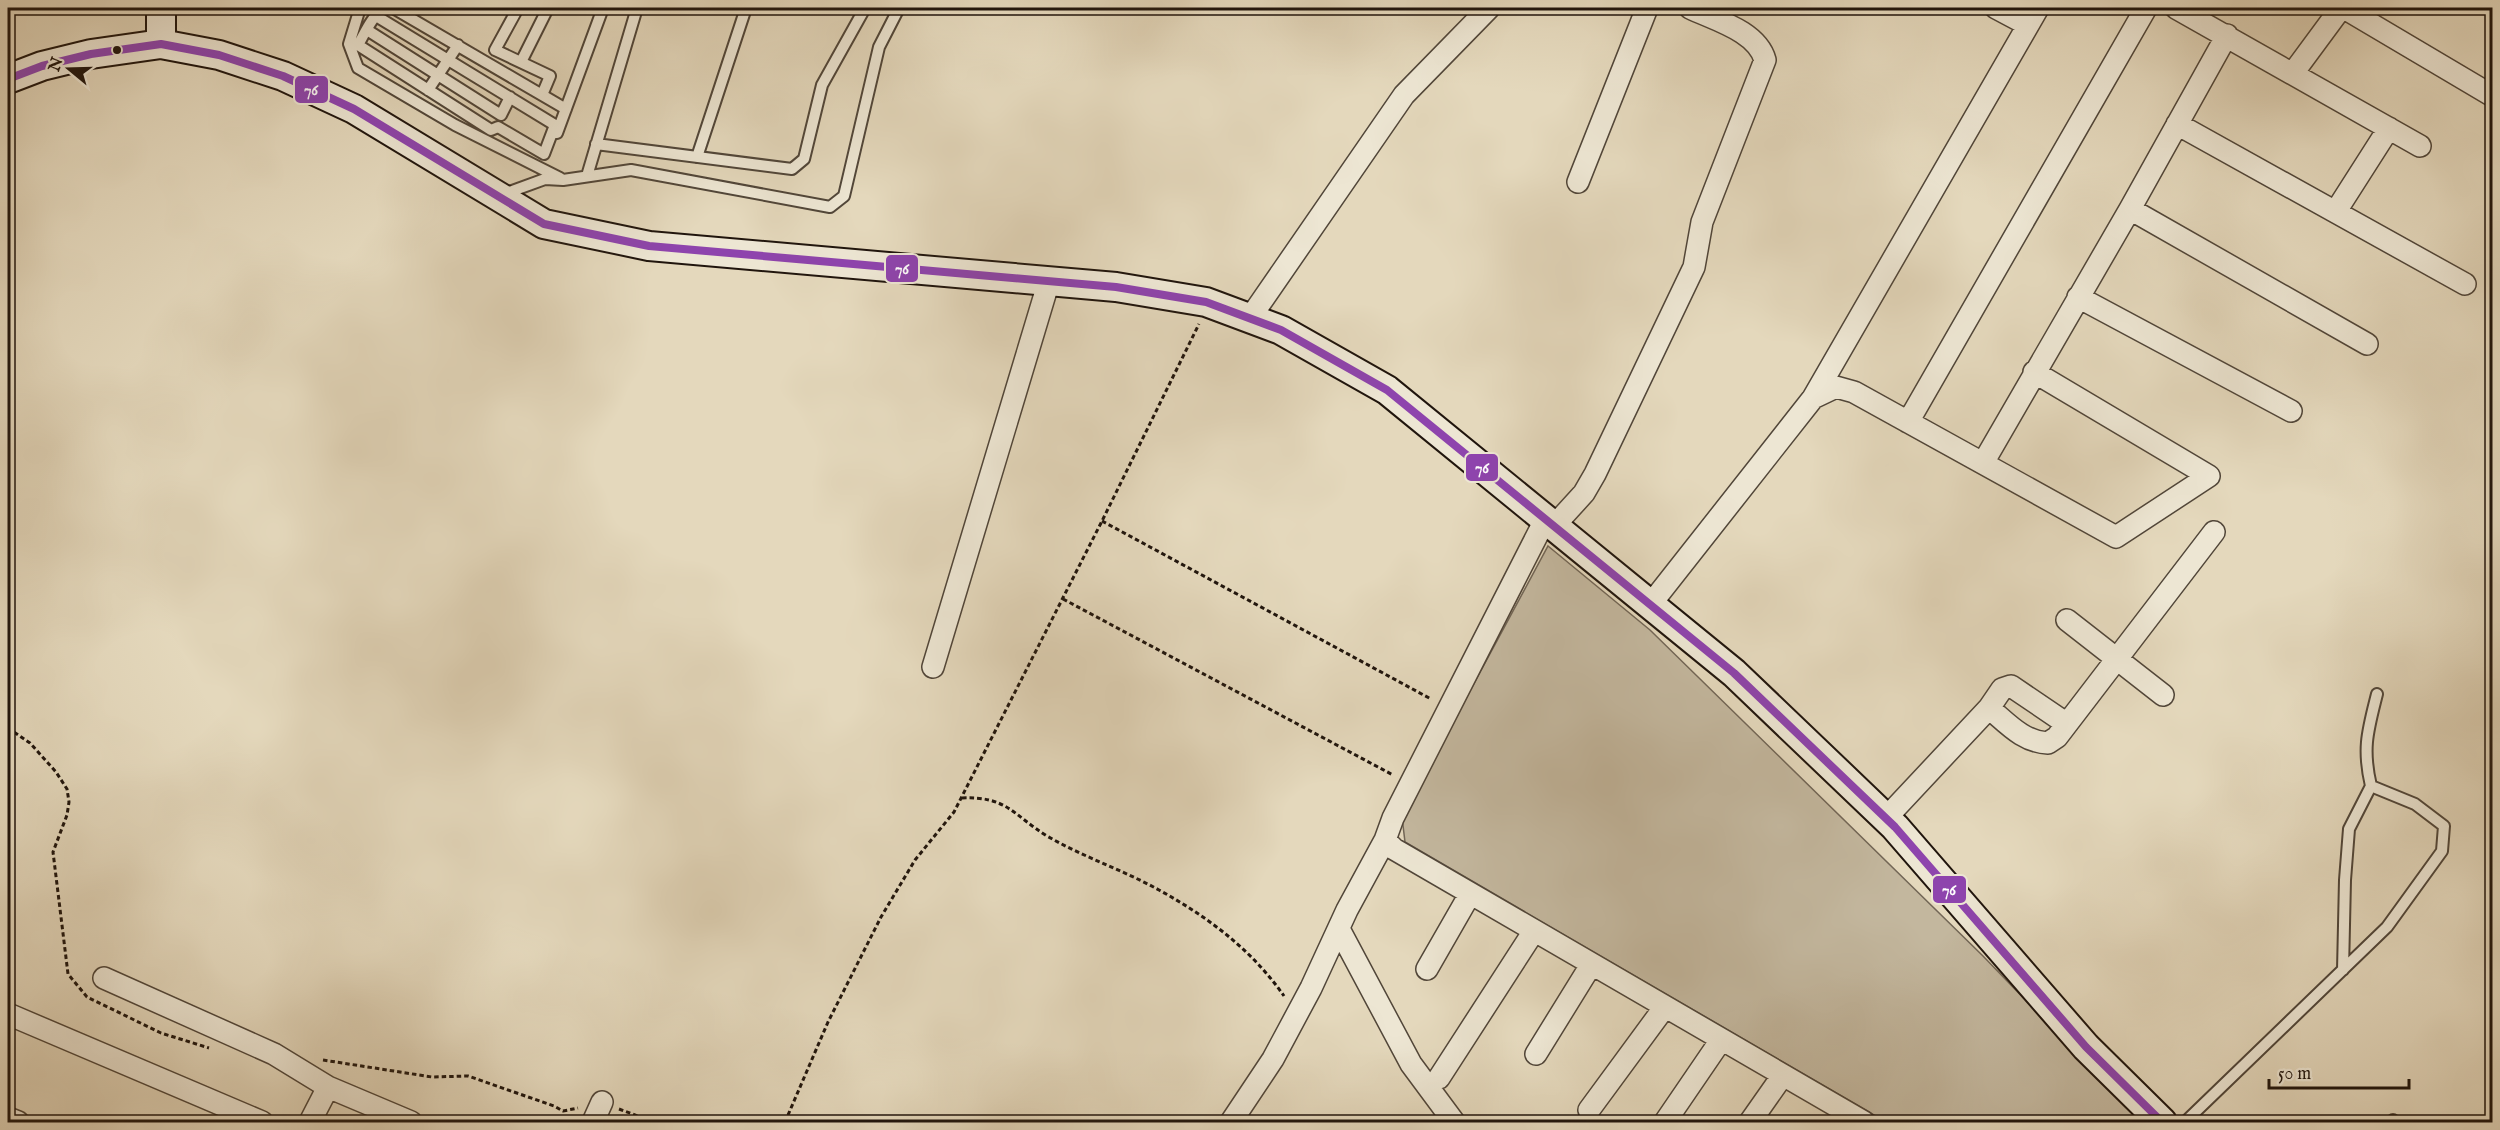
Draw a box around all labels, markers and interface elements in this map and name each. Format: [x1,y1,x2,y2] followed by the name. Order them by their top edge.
[39,39,99,99] north arrow
[111,44,123,56] unlabelled marker
[45,55,68,76] text: N
[294,75,329,104] line badge: 76
[304,81,319,101] text: 76
[885,254,919,283] line badge: 76
[895,260,910,280] text: 76
[1465,453,1499,482] line badge: 76
[1475,459,1490,479] text: 76
[1932,875,1967,904] line badge: 76
[1942,881,1957,901] text: 76
[2269,1052,2408,1090] scale bar
[2278,1063,2311,1086] text: 50 m

